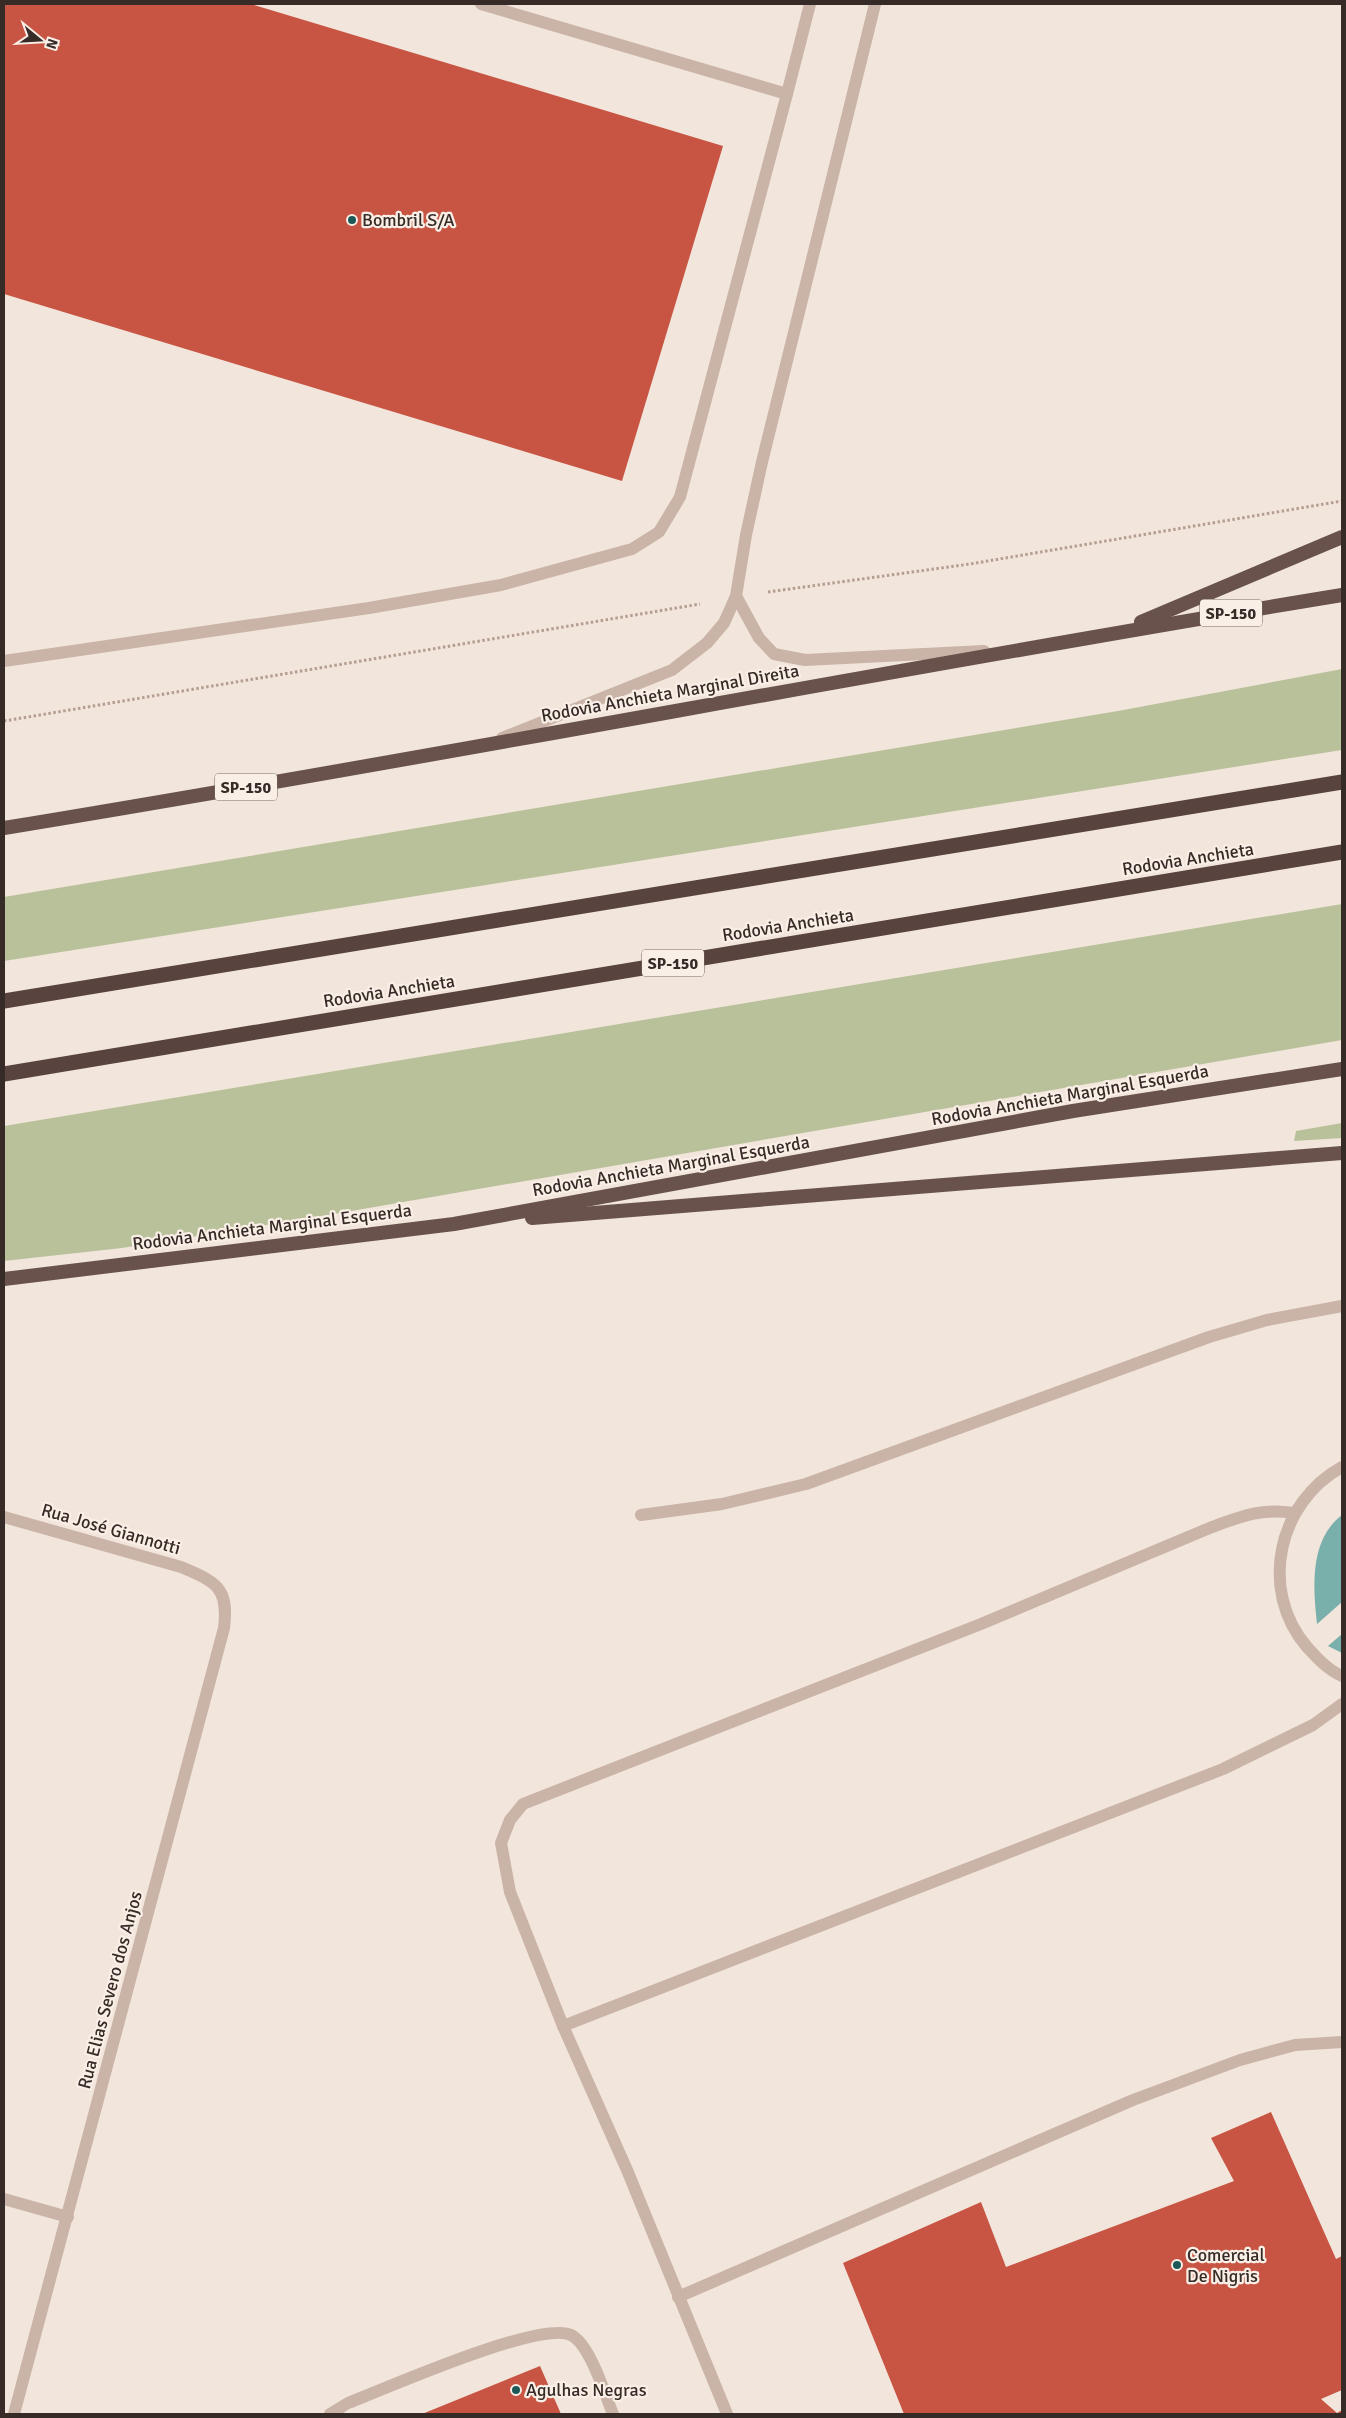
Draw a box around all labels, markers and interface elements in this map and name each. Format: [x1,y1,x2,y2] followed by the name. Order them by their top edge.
[15,15,65,65] north arrow
[42,37,61,51] text: N
[362,209,454,231] place label: Bombril S/A
[346,214,358,226] marker: Bombril S/A
[1200,600,1262,626] road number: SP-150
[539,659,801,727] street label: Rodovia Anchieta Marginal Direita
[215,774,277,800] road number: SP-150
[1121,838,1255,880] street label: Rodovia Anchieta
[721,904,855,946] street label: Rodovia Anchieta
[642,950,704,976] road number: SP-150
[322,970,456,1012] street label: Rodovia Anchieta
[930,1060,1210,1130] street label: Rodovia Anchieta Marginal Esquerda
[531,1131,811,1201] street label: Rodovia Anchieta Marginal Esquerda
[131,1199,413,1255] street label: Rodovia Anchieta Marginal Esquerda
[39,1499,183,1559] street label: Rua José Giannotti
[73,1889,147,2091] street label: Rua Elias Severo dos Anjos
[1187,2244,1265,2287] place label: Comercial De Nigris
[1171,2259,1183,2271] marker: Comercial De Nigris
[526,2379,647,2401] place label: Agulhas Negras
[510,2384,522,2396] marker: Agulhas Negras

